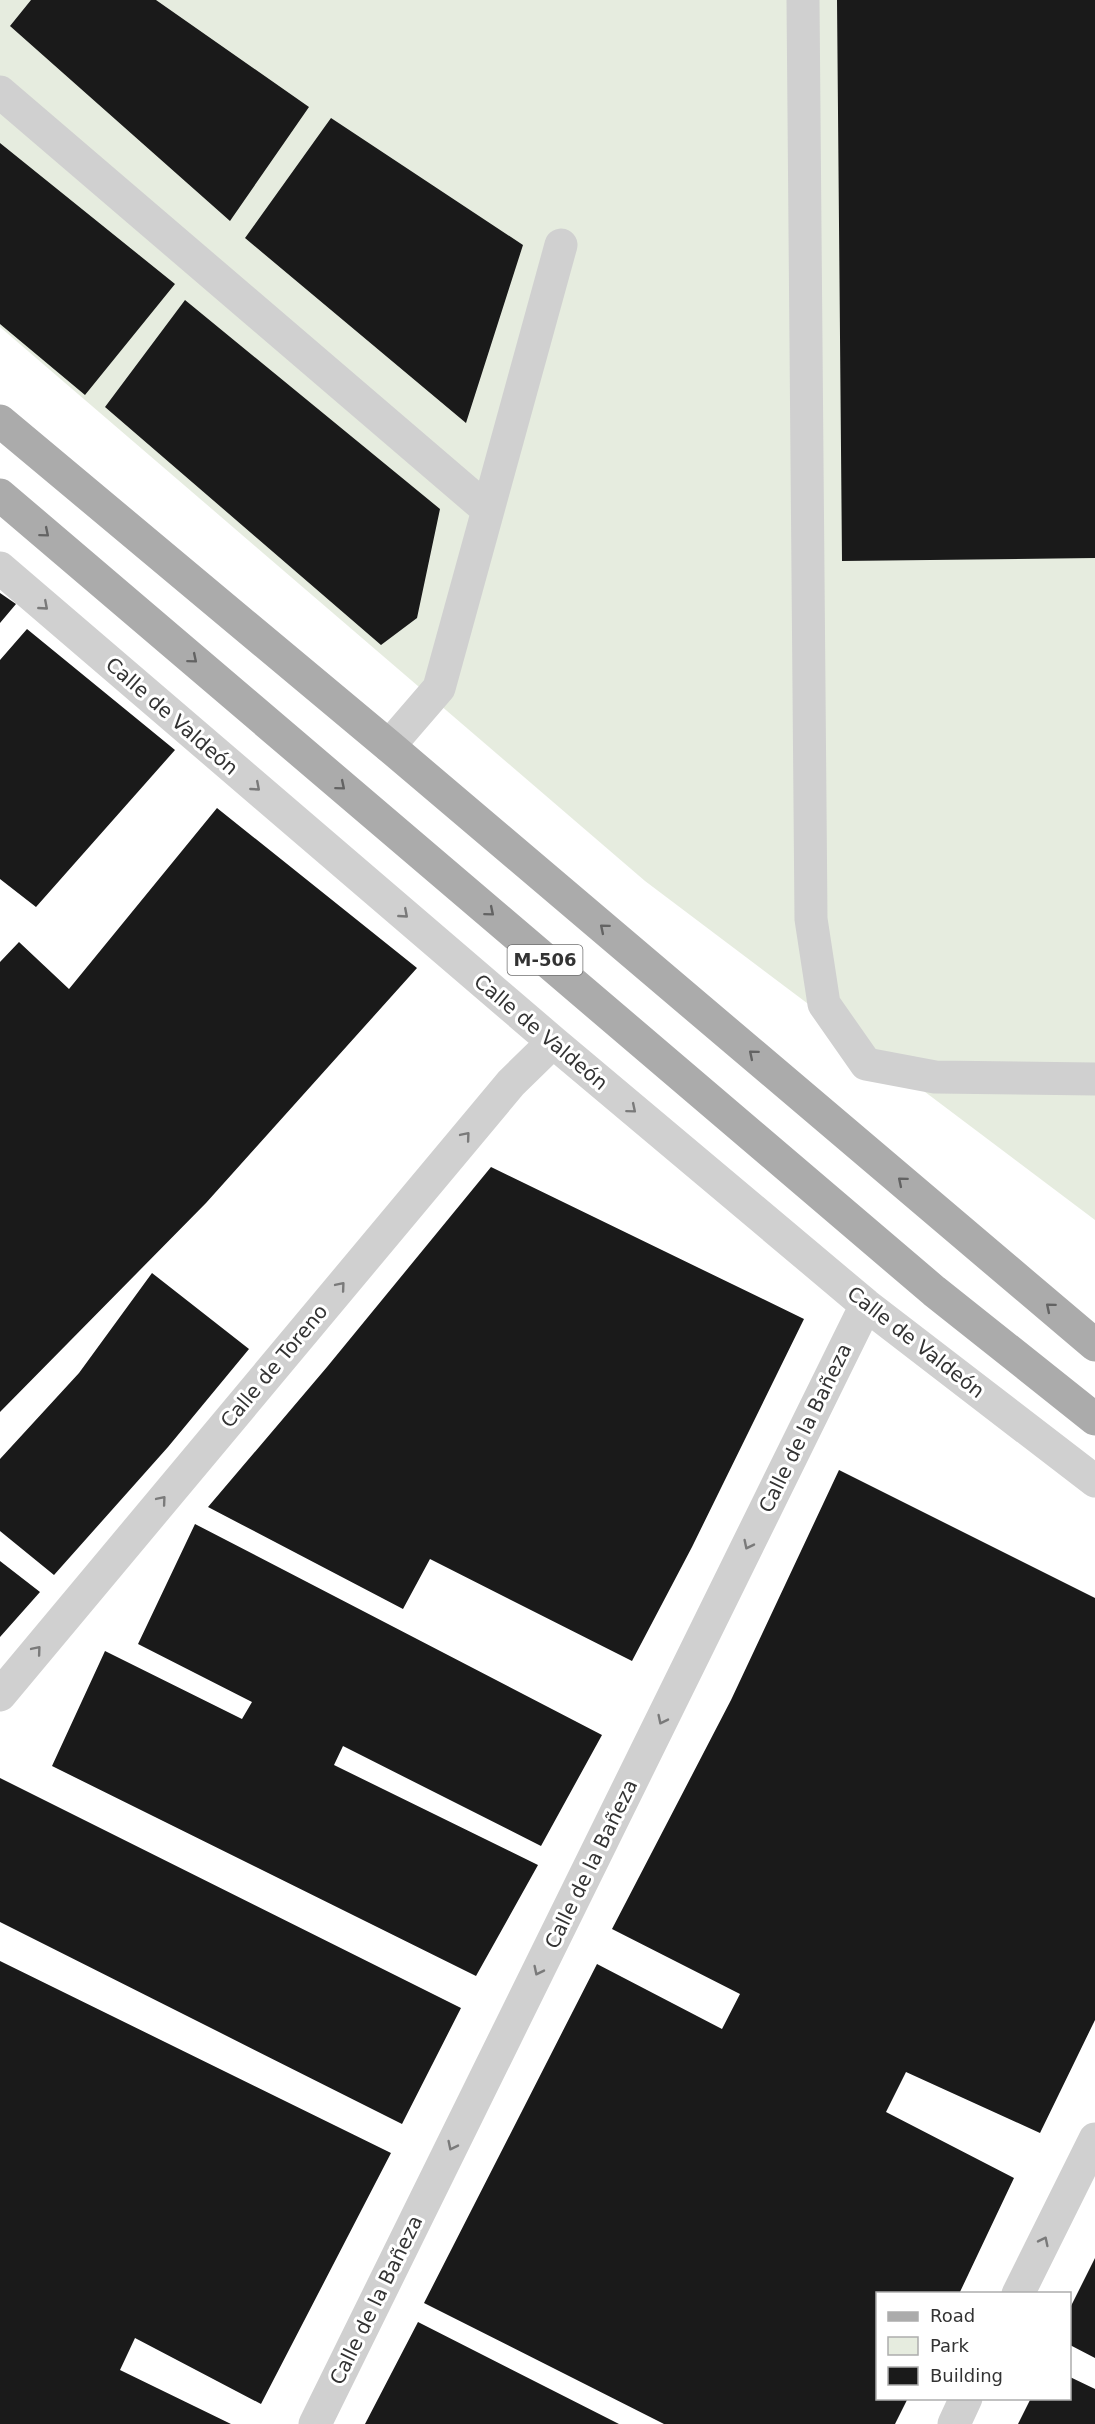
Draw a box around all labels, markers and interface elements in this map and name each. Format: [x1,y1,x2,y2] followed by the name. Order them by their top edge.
[38,526,49,537] one-way arrow
[37,599,48,610] one-way arrow
[101,652,243,780] street label: Calle de Valdeón
[186,652,197,663] one-way arrow
[334,779,345,790] one-way arrow
[249,780,260,791] one-way arrow
[483,905,494,916] one-way arrow
[397,907,408,918] one-way arrow
[600,924,611,935] one-way arrow
[508,945,582,975] road number: M-506
[469,969,613,1095] street label: Calle de Valdeón
[749,1051,760,1062] one-way arrow
[626,1102,637,1113] one-way arrow
[459,1132,470,1143] one-way arrow
[898,1177,909,1188] one-way arrow
[843,1281,989,1403] street label: Calle de Valdeón
[334,1282,345,1293] one-way arrow
[215,1300,333,1432] street label: Calle de Toreno
[1046,1303,1057,1314] one-way arrow
[754,1339,856,1517] street label: Calle de la Bañeza
[155,1496,166,1507] one-way arrow
[743,1539,755,1550] one-way arrow
[30,1646,41,1657] one-way arrow
[657,1714,669,1725] one-way arrow
[540,1775,642,1953] street label: Calle de la Bañeza
[534,1964,546,1975] one-way arrow
[448,2139,460,2150] one-way arrow
[325,2211,427,2389] street label: Calle de la Bañeza
[1037,2236,1049,2247] one-way arrow
[876,2292,1071,2400] legend
[930,2305,975,2326] text: Road
[930,2335,969,2356] text: Park
[930,2365,1003,2386] text: Building

